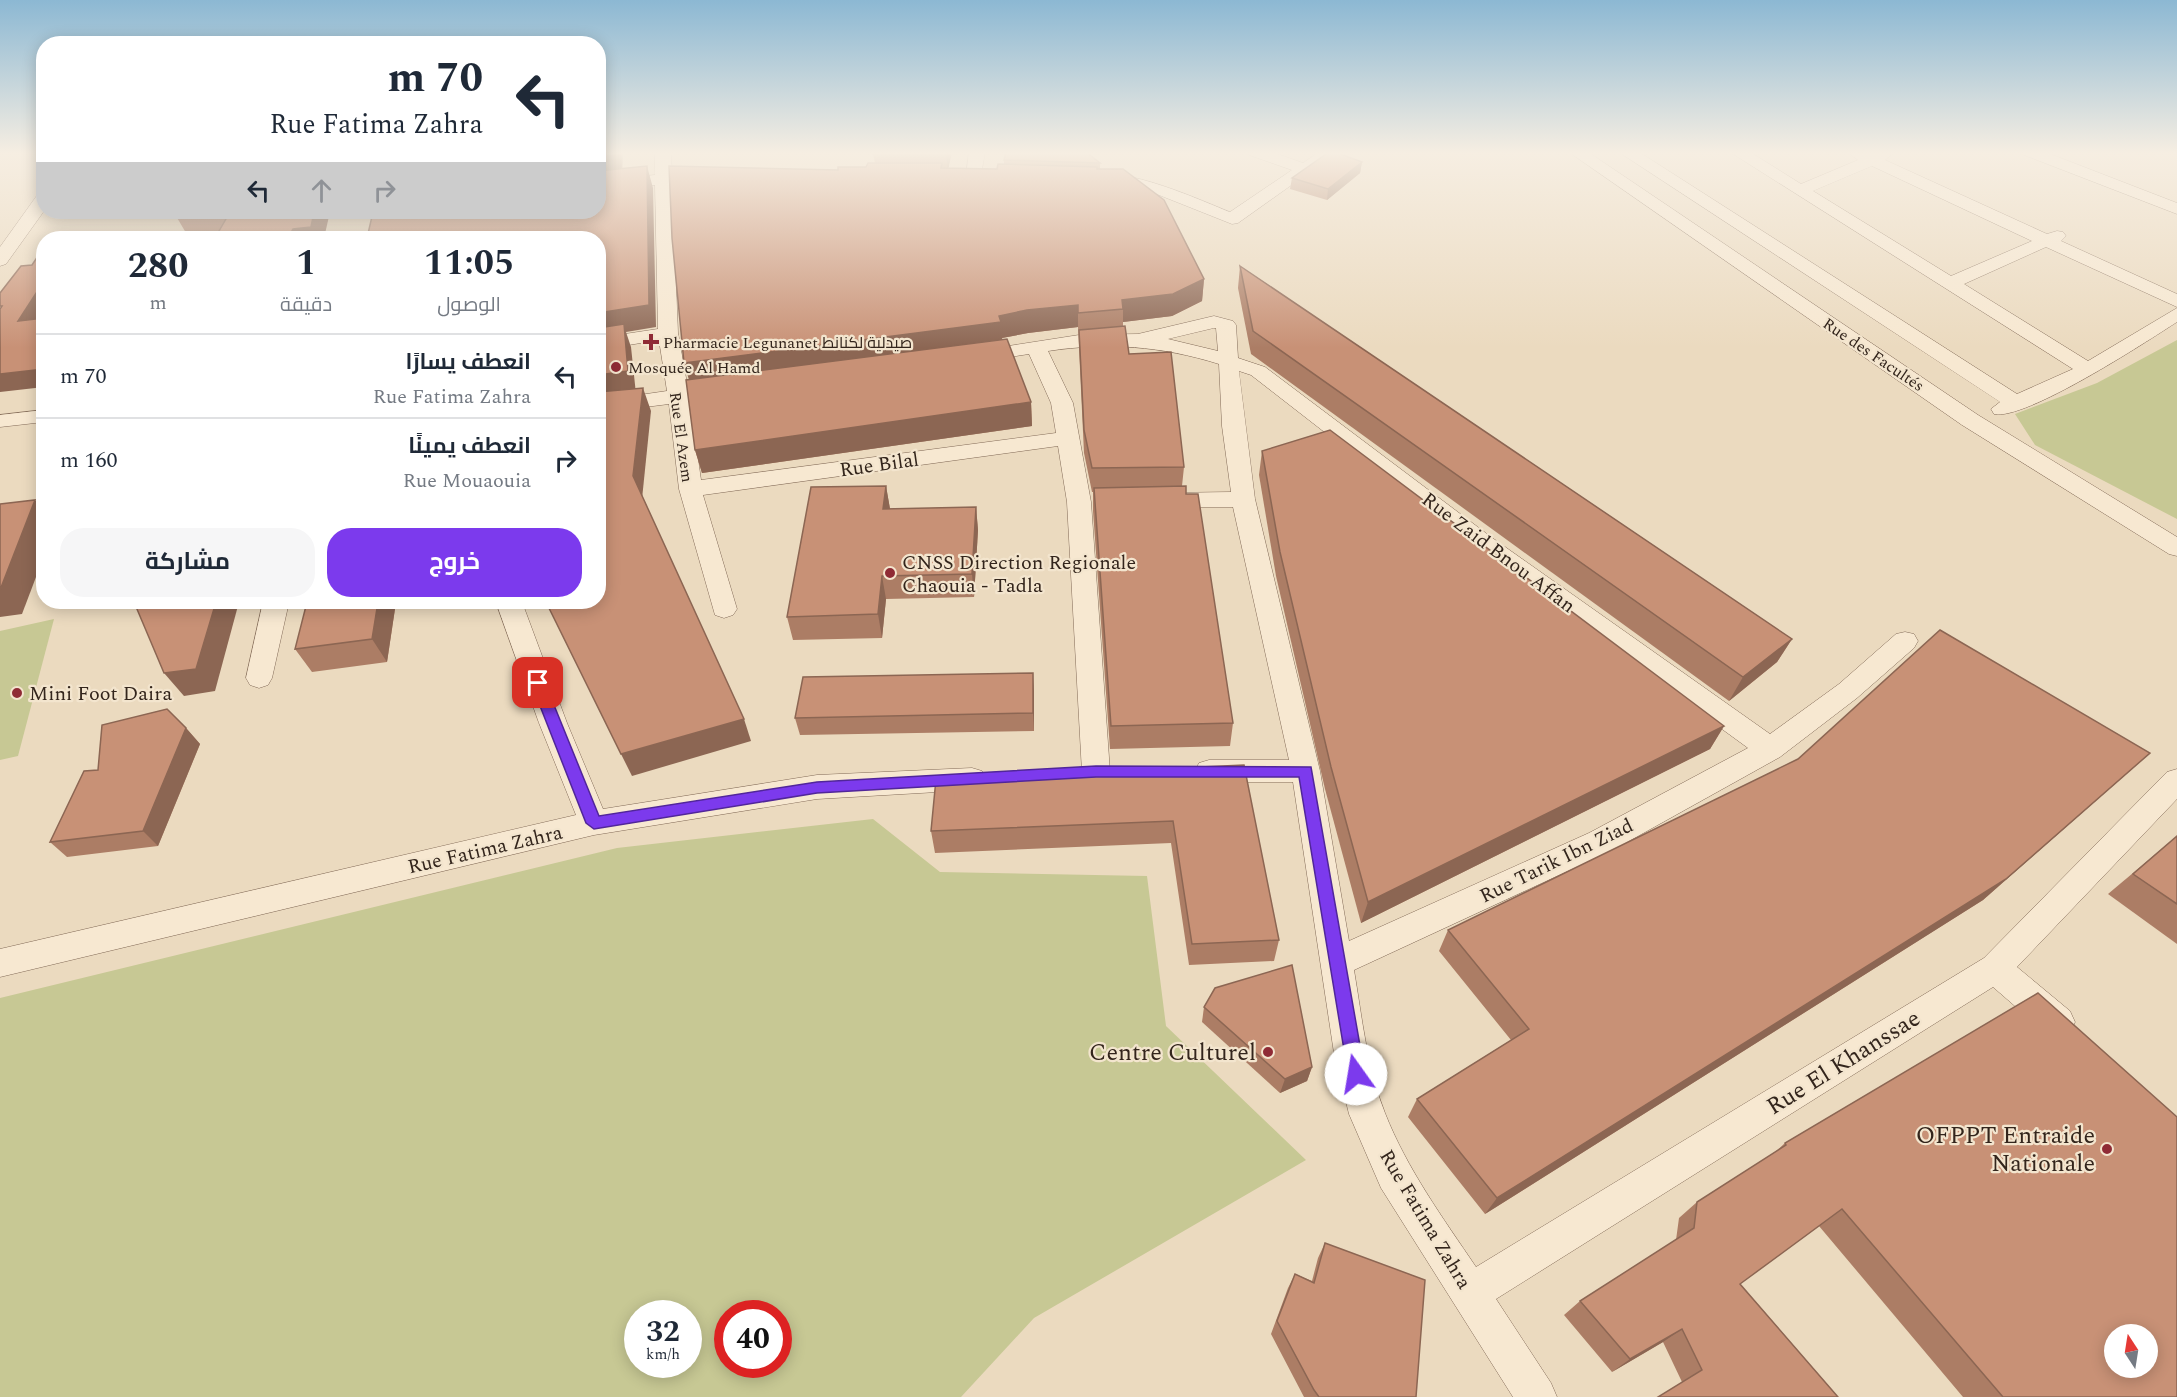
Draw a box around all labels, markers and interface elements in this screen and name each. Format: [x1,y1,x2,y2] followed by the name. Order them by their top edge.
[388,47,483,110] text: 70 m
[504,60,582,138] icon: left
[269,104,483,146] text: Rue Fatima Zahra
[242,174,275,207] icon: left
[305,174,338,207] icon: ahead
[368,174,401,207] icon: right
[296,236,316,291] text: 1
[424,236,514,291] text: 11:05
[128,239,188,294] text: 280
[149,288,167,318] text: m
[280,290,332,320] text: دقيقة
[437,290,501,320] text: الوصول
[1818,312,1929,398] street label: Rue des Facultés
[663,331,912,355] place label: Pharmacie Legunanet صيدلية لكنانط
[644,335,658,349] marker: Pharmacie Legunanet صيدلية لكنانط
[406,346,531,379] text: انعطف يسارًا
[628,356,760,380] place label: Mosquée Al Hamd
[60,360,106,393] text: 70 m
[549,360,582,393] icon: left
[609,360,623,374] marker: Mosquée Al Hamd
[373,382,531,412] text: Rue Fatima Zahra
[663,390,699,484] street label: Rue El Azem
[408,430,531,463] text: انعطف يمينًا
[60,444,117,477] text: 160 m
[549,444,582,477] icon: right
[837,445,921,485] street label: Rue Bilal
[403,466,531,496] text: Rue Mouaouia
[1415,485,1582,621] street label: Rue Zaid Bnou Affan
[60,528,315,597] button: مشاركة
[327,528,582,597] button: خروج
[902,548,1136,601] place label: CNSS Direction Regionale Chaouia - Tadla
[883,566,897,580] marker: CNSS Direction Regionale Chaouia - Tadla
[512,657,563,708] pin
[521,666,554,699] icon: arrive
[29,679,172,709] place label: Mini Foot Daira
[10,686,24,700] marker: Mini Foot Daira
[1474,811,1638,911] street label: Rue Tarik Ibn Ziad
[405,818,566,882] street label: Rue Fatima Zahra
[1759,1001,1928,1125] street label: Rue El Khanssae
[1089,1035,1256,1071] place label: Centre Culturel
[1324,1042,1388,1106] position arrow
[1261,1045,1275,1059] marker: Centre Culturel
[1916,1118,2095,1182] place label: OFPPT Entraide Nationale
[2100,1142,2114,1156] marker: OFPPT Entraide Nationale
[1372,1144,1479,1295] street label: Rue Fatima Zahra
[714,1300,792,1378] speed limit sign: 40
[646,1309,680,1355] text: 32
[2104,1324,2158,1378] north arrow
[2104,1324,2158,1378] map controls
[646,1343,680,1366] text: km/h

